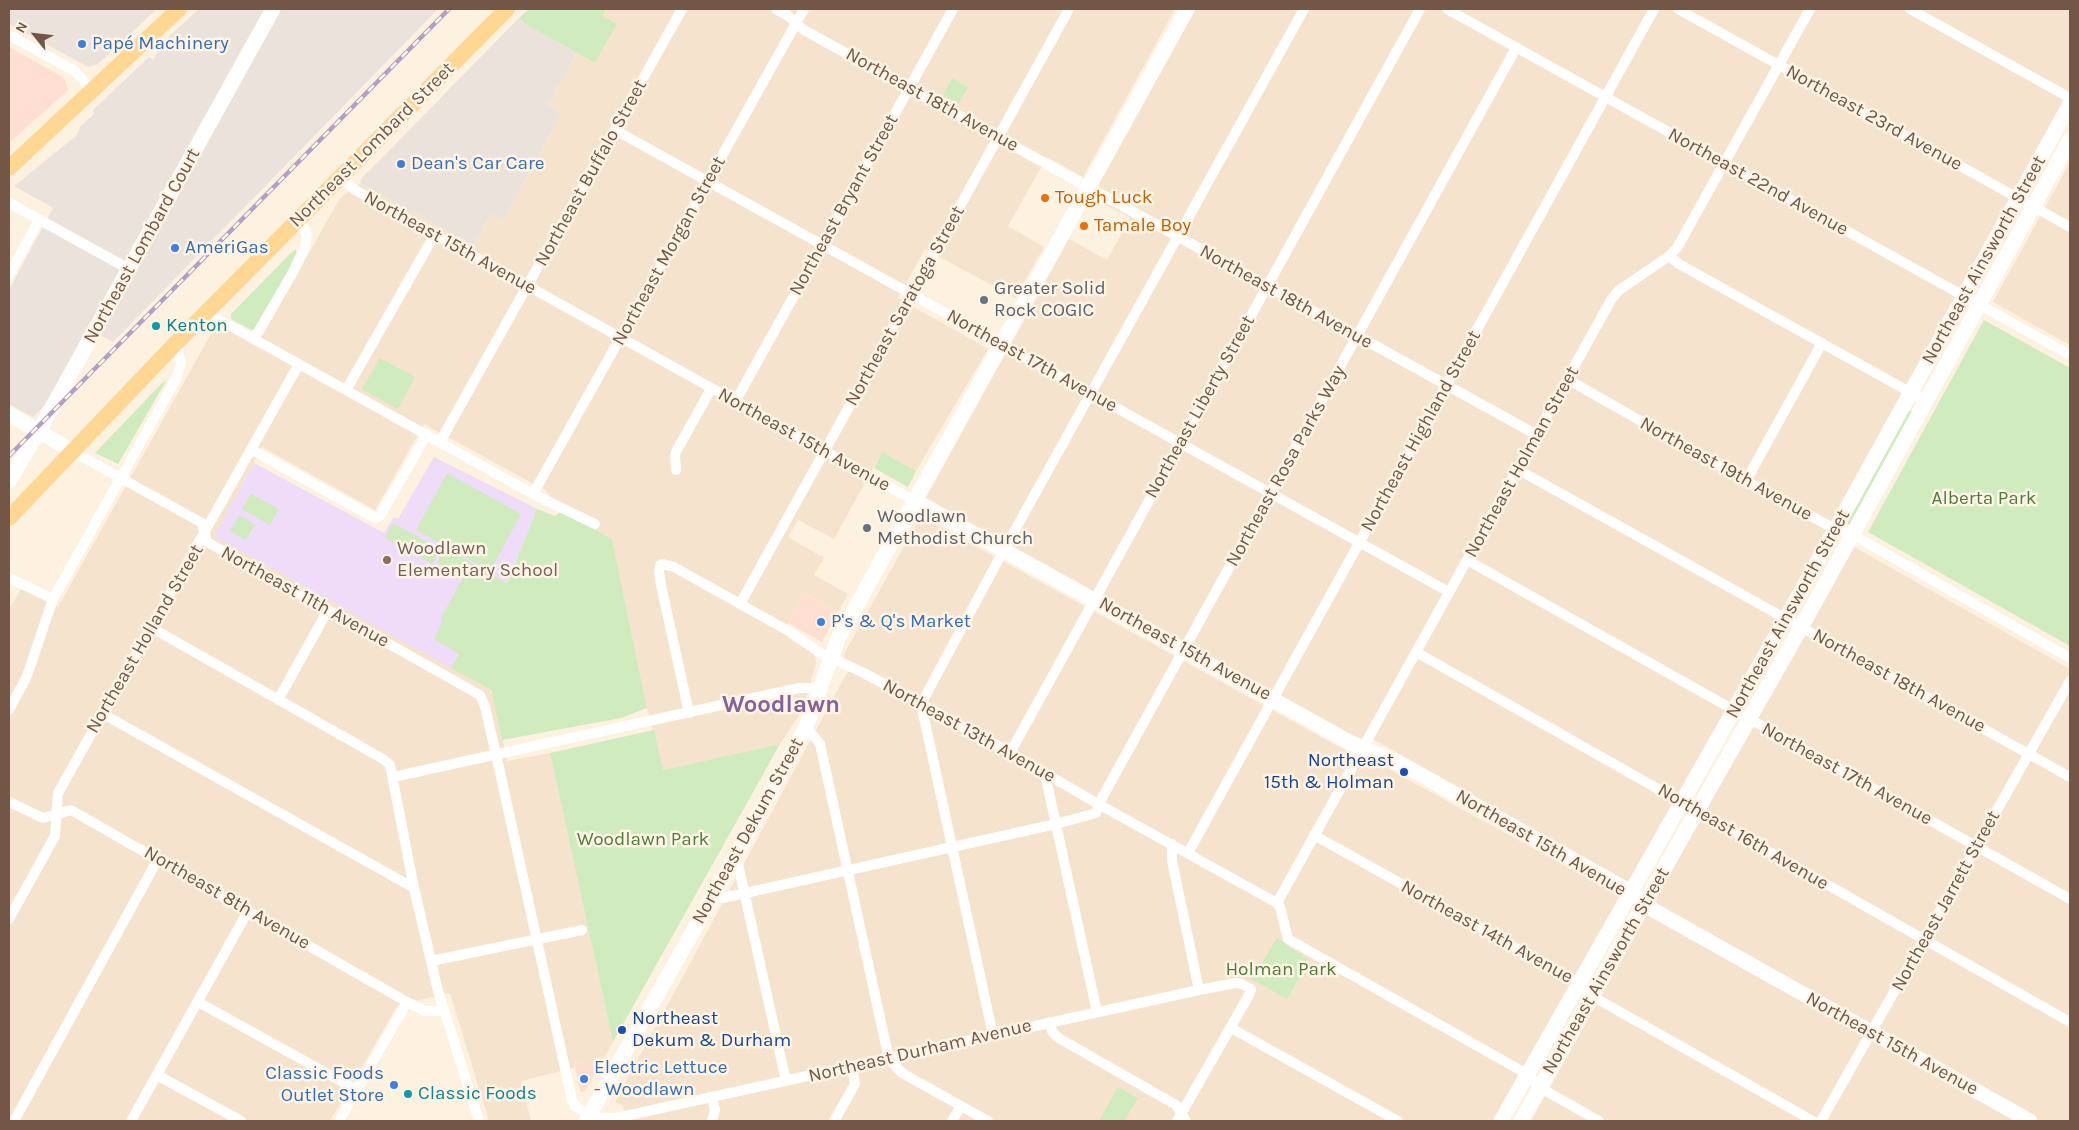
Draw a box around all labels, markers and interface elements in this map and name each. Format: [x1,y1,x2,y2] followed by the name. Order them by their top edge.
[10,10,60,60] north arrow
[12,19,31,36] text: N
[92,33,229,55] place label: Papé Machinery
[76,38,88,50] marker: Papé Machinery
[841,43,1023,157] street label: Northeast 18th Avenue
[285,58,459,232] street label: Northeast Lombard Street
[1782,60,1966,176] street label: Northeast 23rd Avenue
[530,76,652,270] street label: Northeast Buffalo Street
[785,110,903,300] street label: Northeast Bryant Street
[1664,123,1852,241] street label: Northeast 22nd Avenue
[79,144,205,348] street label: Northeast Lombard Court
[607,152,731,350] street label: Northeast Morgan Street
[1917,152,2051,368] street label: Northeast Ainsworth Street
[411,153,545,175] place label: Dean's Car Care
[395,158,407,170] marker: Dean's Car Care
[360,186,540,300] street label: Northeast 15th Avenue
[1055,187,1152,209] place label: Tough Luck
[1039,192,1051,204] marker: Tough Luck
[840,202,970,410] street label: Northeast Saratoga Street
[1094,215,1191,237] place label: Tamale Boy
[1078,220,1090,232] marker: Tamale Boy
[185,237,269,259] place label: AmeriGas
[1195,240,1377,354] street label: Northeast 18th Avenue
[169,242,181,254] marker: AmeriGas
[994,278,1106,322] place label: Greater Solid Rock COGIC
[978,294,990,306] marker: Greater Solid Rock COGIC
[943,305,1121,417] street label: Northeast 17th Avenue
[1140,311,1260,503] street label: Northeast Liberty Street
[166,315,228,337] place label: Kenton
[150,320,162,332] marker: Kenton
[1356,326,1486,536] street label: Northeast Highland Street
[1221,361,1351,571] street label: Northeast Rosa Parks Way
[1460,362,1584,562] street label: Northeast Holman Street
[714,383,894,497] street label: Northeast 15th Avenue
[1636,412,1816,526] street label: Northeast 19th Avenue
[1932,488,2036,510] park label: Alberta Park
[877,506,1033,550] place label: Woodlawn Methodist Church
[1721,506,1855,722] street label: Northeast Ainsworth Street
[861,522,873,534] marker: Woodlawn Methodist Church
[397,538,558,582] place label: Woodlawn Elementary School
[82,541,208,737] street label: Northeast Holland Street
[217,541,393,653] street label: Northeast 11th Avenue
[381,554,393,566] marker: Woodlawn Elementary School
[1095,592,1275,706] street label: Northeast 15th Avenue
[831,611,971,633] place label: P's & Q's Market
[815,616,827,628] marker: P's & Q's Market
[1808,624,1990,738] street label: Northeast 18th Avenue
[879,674,1059,788] street label: Northeast 13th Avenue
[722,691,840,719] district label: Woodlawn
[1758,718,1936,830] street label: Northeast 17th Avenue
[687,734,809,928] street label: Northeast Dekum Street
[1264,750,1394,794] place label: Northeast 15th & Holman
[1398,766,1410,778] marker: Northeast 15th & Holman
[1654,779,1832,895] street label: Northeast 16th Avenue
[1452,785,1630,901] street label: Northeast 15th Avenue
[1887,807,2005,995] street label: Northeast Jarrett Street
[577,829,709,851] park label: Woodlawn Park
[140,841,314,955] street label: Northeast 8th Avenue
[1537,864,1675,1078] street label: Northeast Ainsworth Street
[1397,875,1577,989] street label: Northeast 14th Avenue
[1225,959,1337,981] park label: Holman Park
[1802,987,1982,1101] street label: Northeast 15th Avenue
[632,1008,791,1052] place label: Northeast Dekum & Durham
[806,1014,1034,1088] street label: Northeast Durham Avenue
[616,1024,628,1036] marker: Northeast Dekum & Durham
[594,1057,728,1101] place label: Electric Lettuce - Woodlawn
[265,1063,384,1107] place label: Classic Foods Outlet Store
[578,1073,590,1085] marker: Electric Lettuce - Woodlawn
[388,1079,400,1091] marker: Classic Foods Outlet Store
[418,1083,537,1105] place label: Classic Foods
[402,1088,414,1100] marker: Classic Foods

